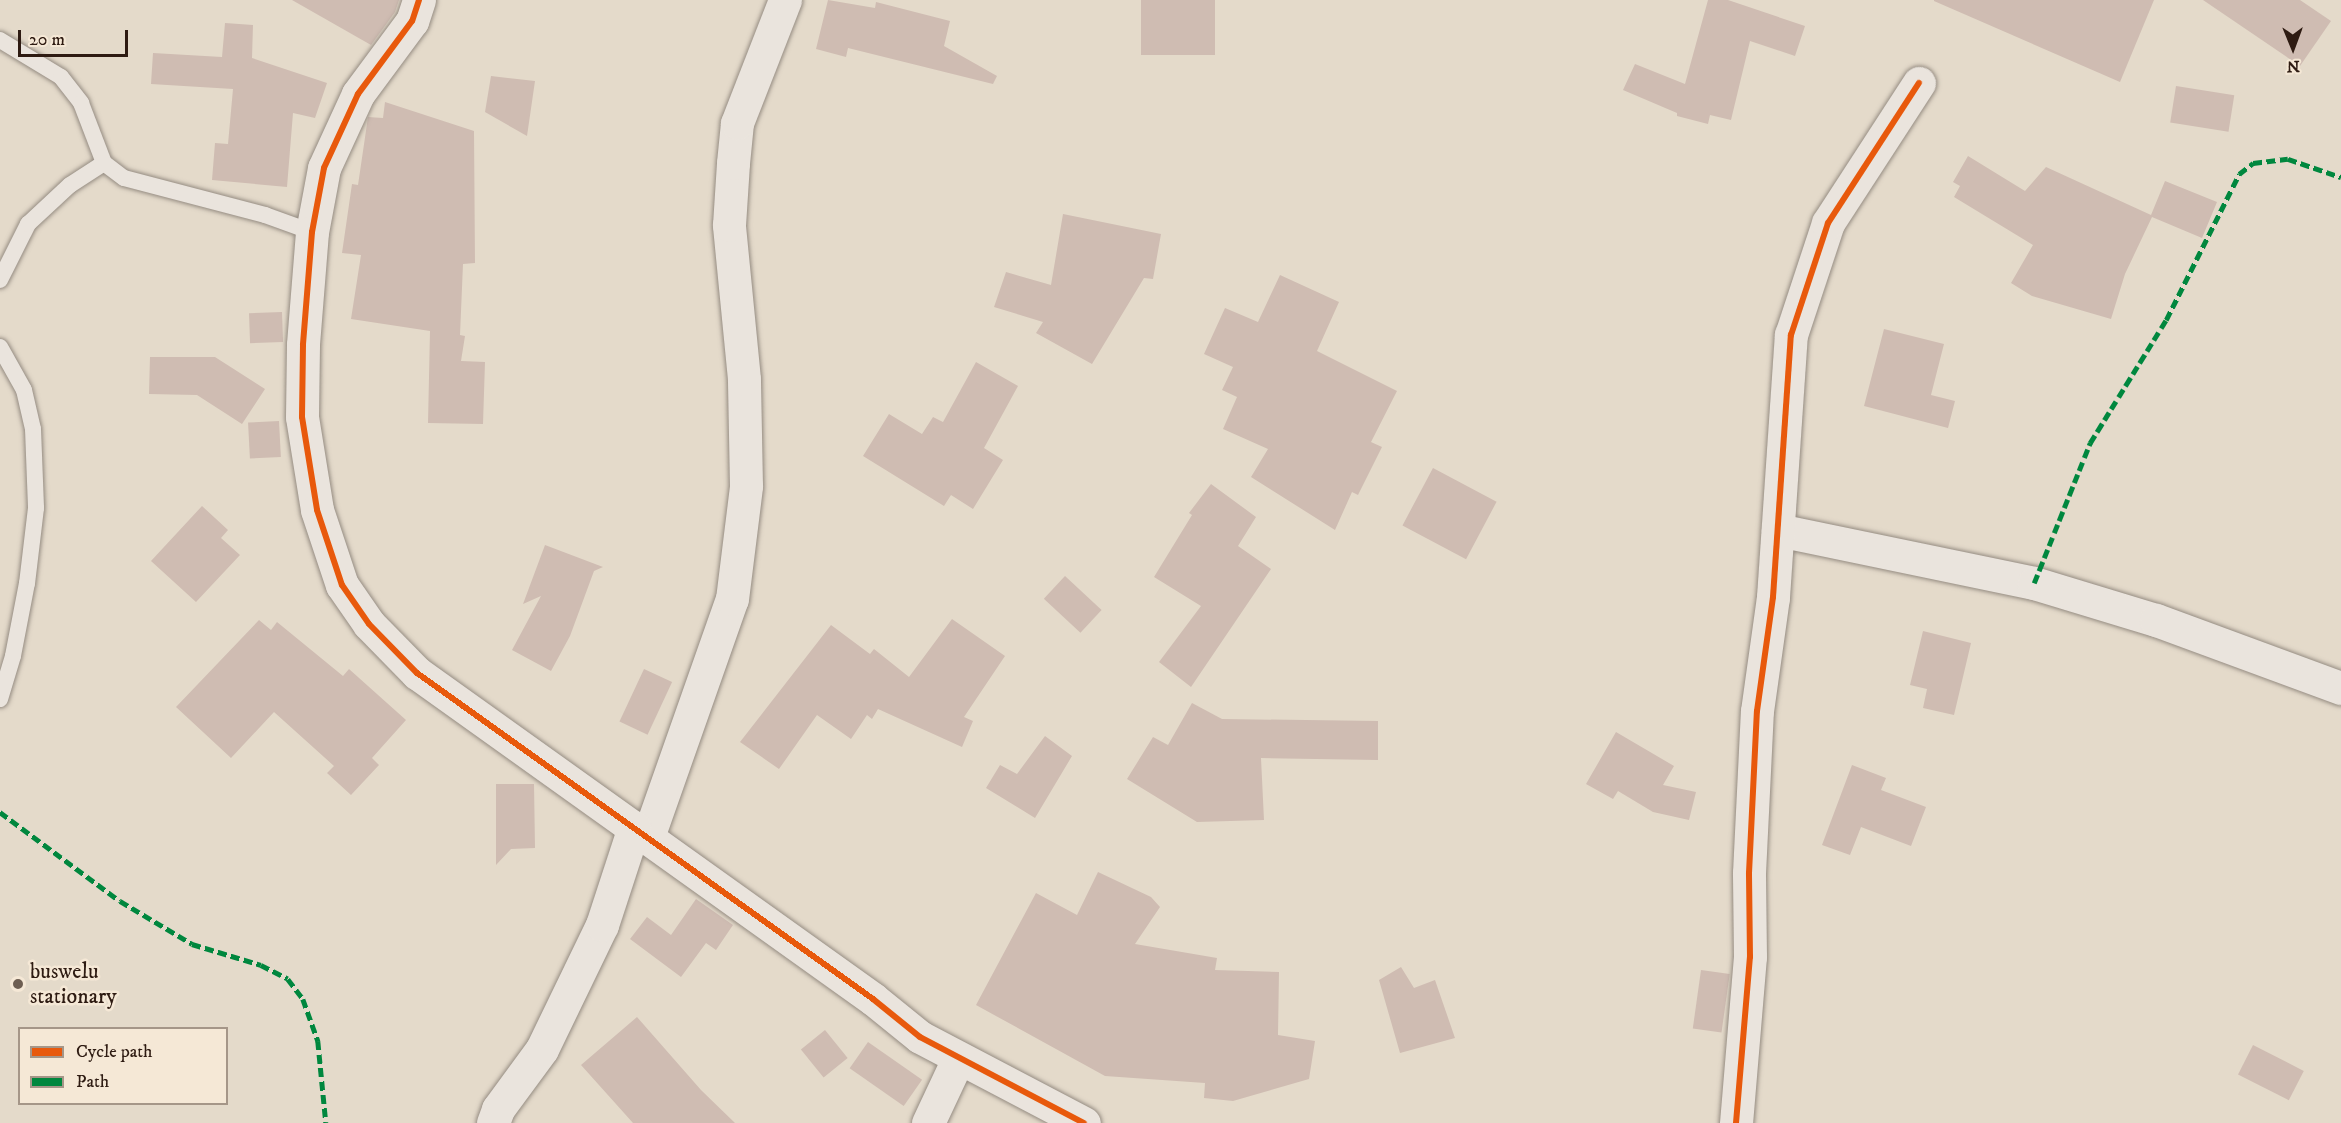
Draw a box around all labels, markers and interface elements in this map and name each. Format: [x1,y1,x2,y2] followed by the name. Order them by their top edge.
[21,18,130,56] scale bar
[2263,18,2323,78] north arrow
[29,29,65,51] text: 20 m
[2287,56,2300,76] text: N
[30,958,117,1010] place label: buswelu stationary
[11,977,25,991] marker: buswelu stationary
[18,1027,228,1105] legend
[76,1041,153,1063] text: Cycle path
[76,1071,109,1093] text: Path

